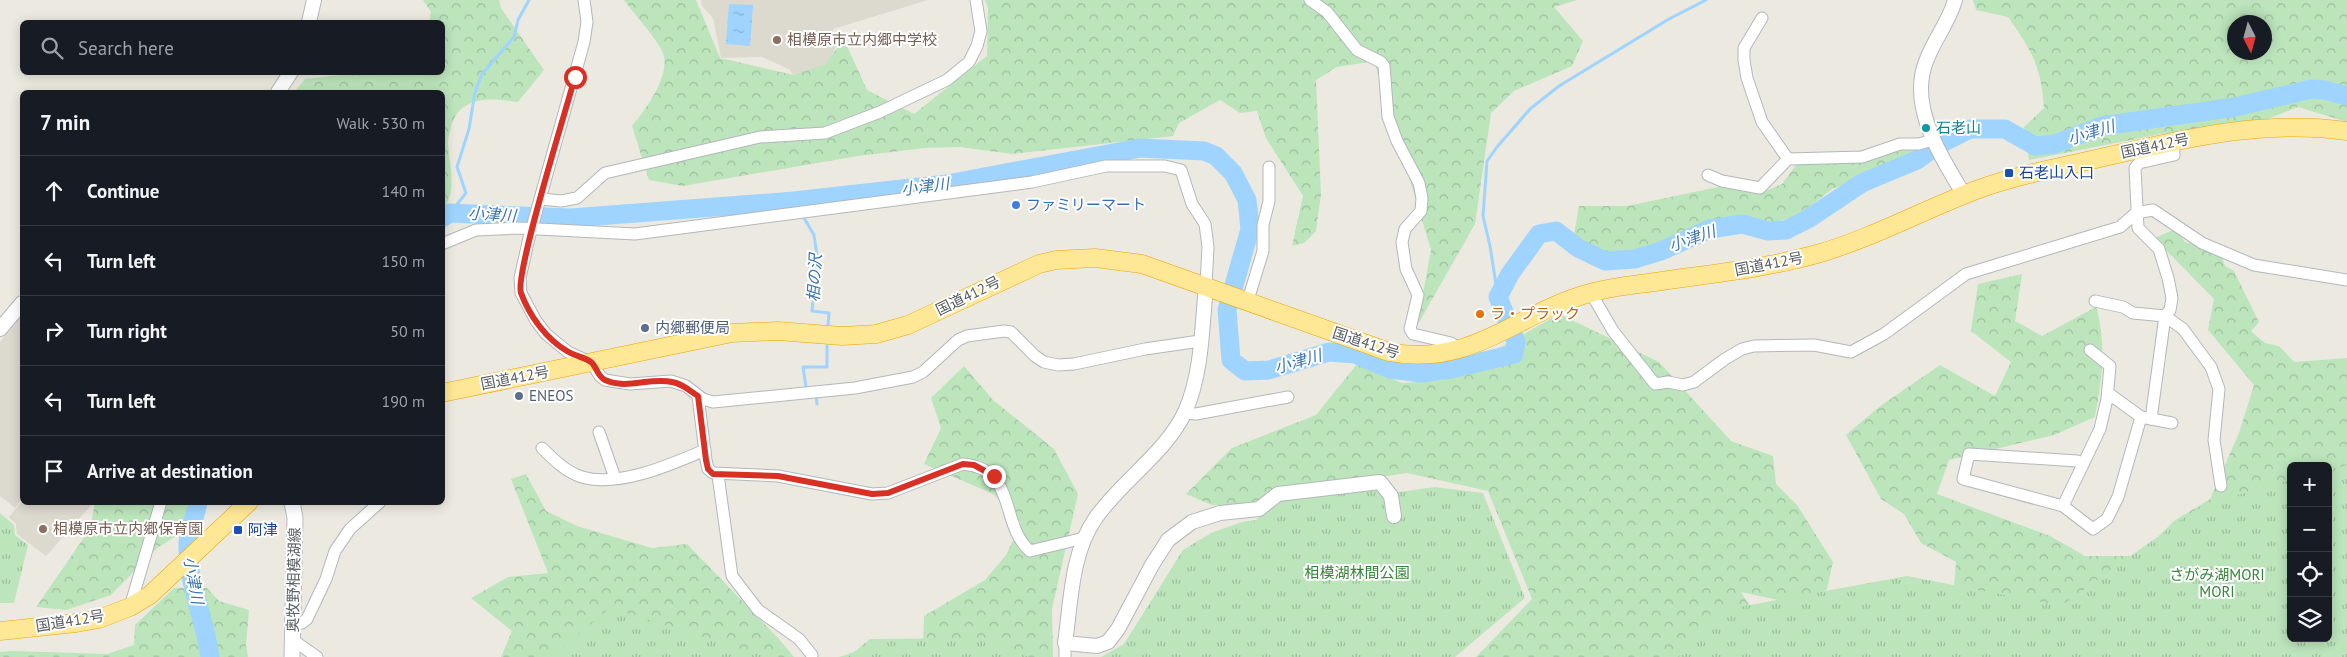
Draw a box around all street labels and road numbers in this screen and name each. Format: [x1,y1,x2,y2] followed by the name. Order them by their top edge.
[2119,129,2191,162] street label: 国道412号
[1733,248,1805,279] street label: 国道412号
[932,272,1003,319] street label: 国道412号
[1330,323,1402,362] street label: 国道412号
[479,362,551,393] street label: 国道412号
[283,527,304,633] street label: 奥牧野相模湖線
[34,606,106,635] street label: 国道412号

